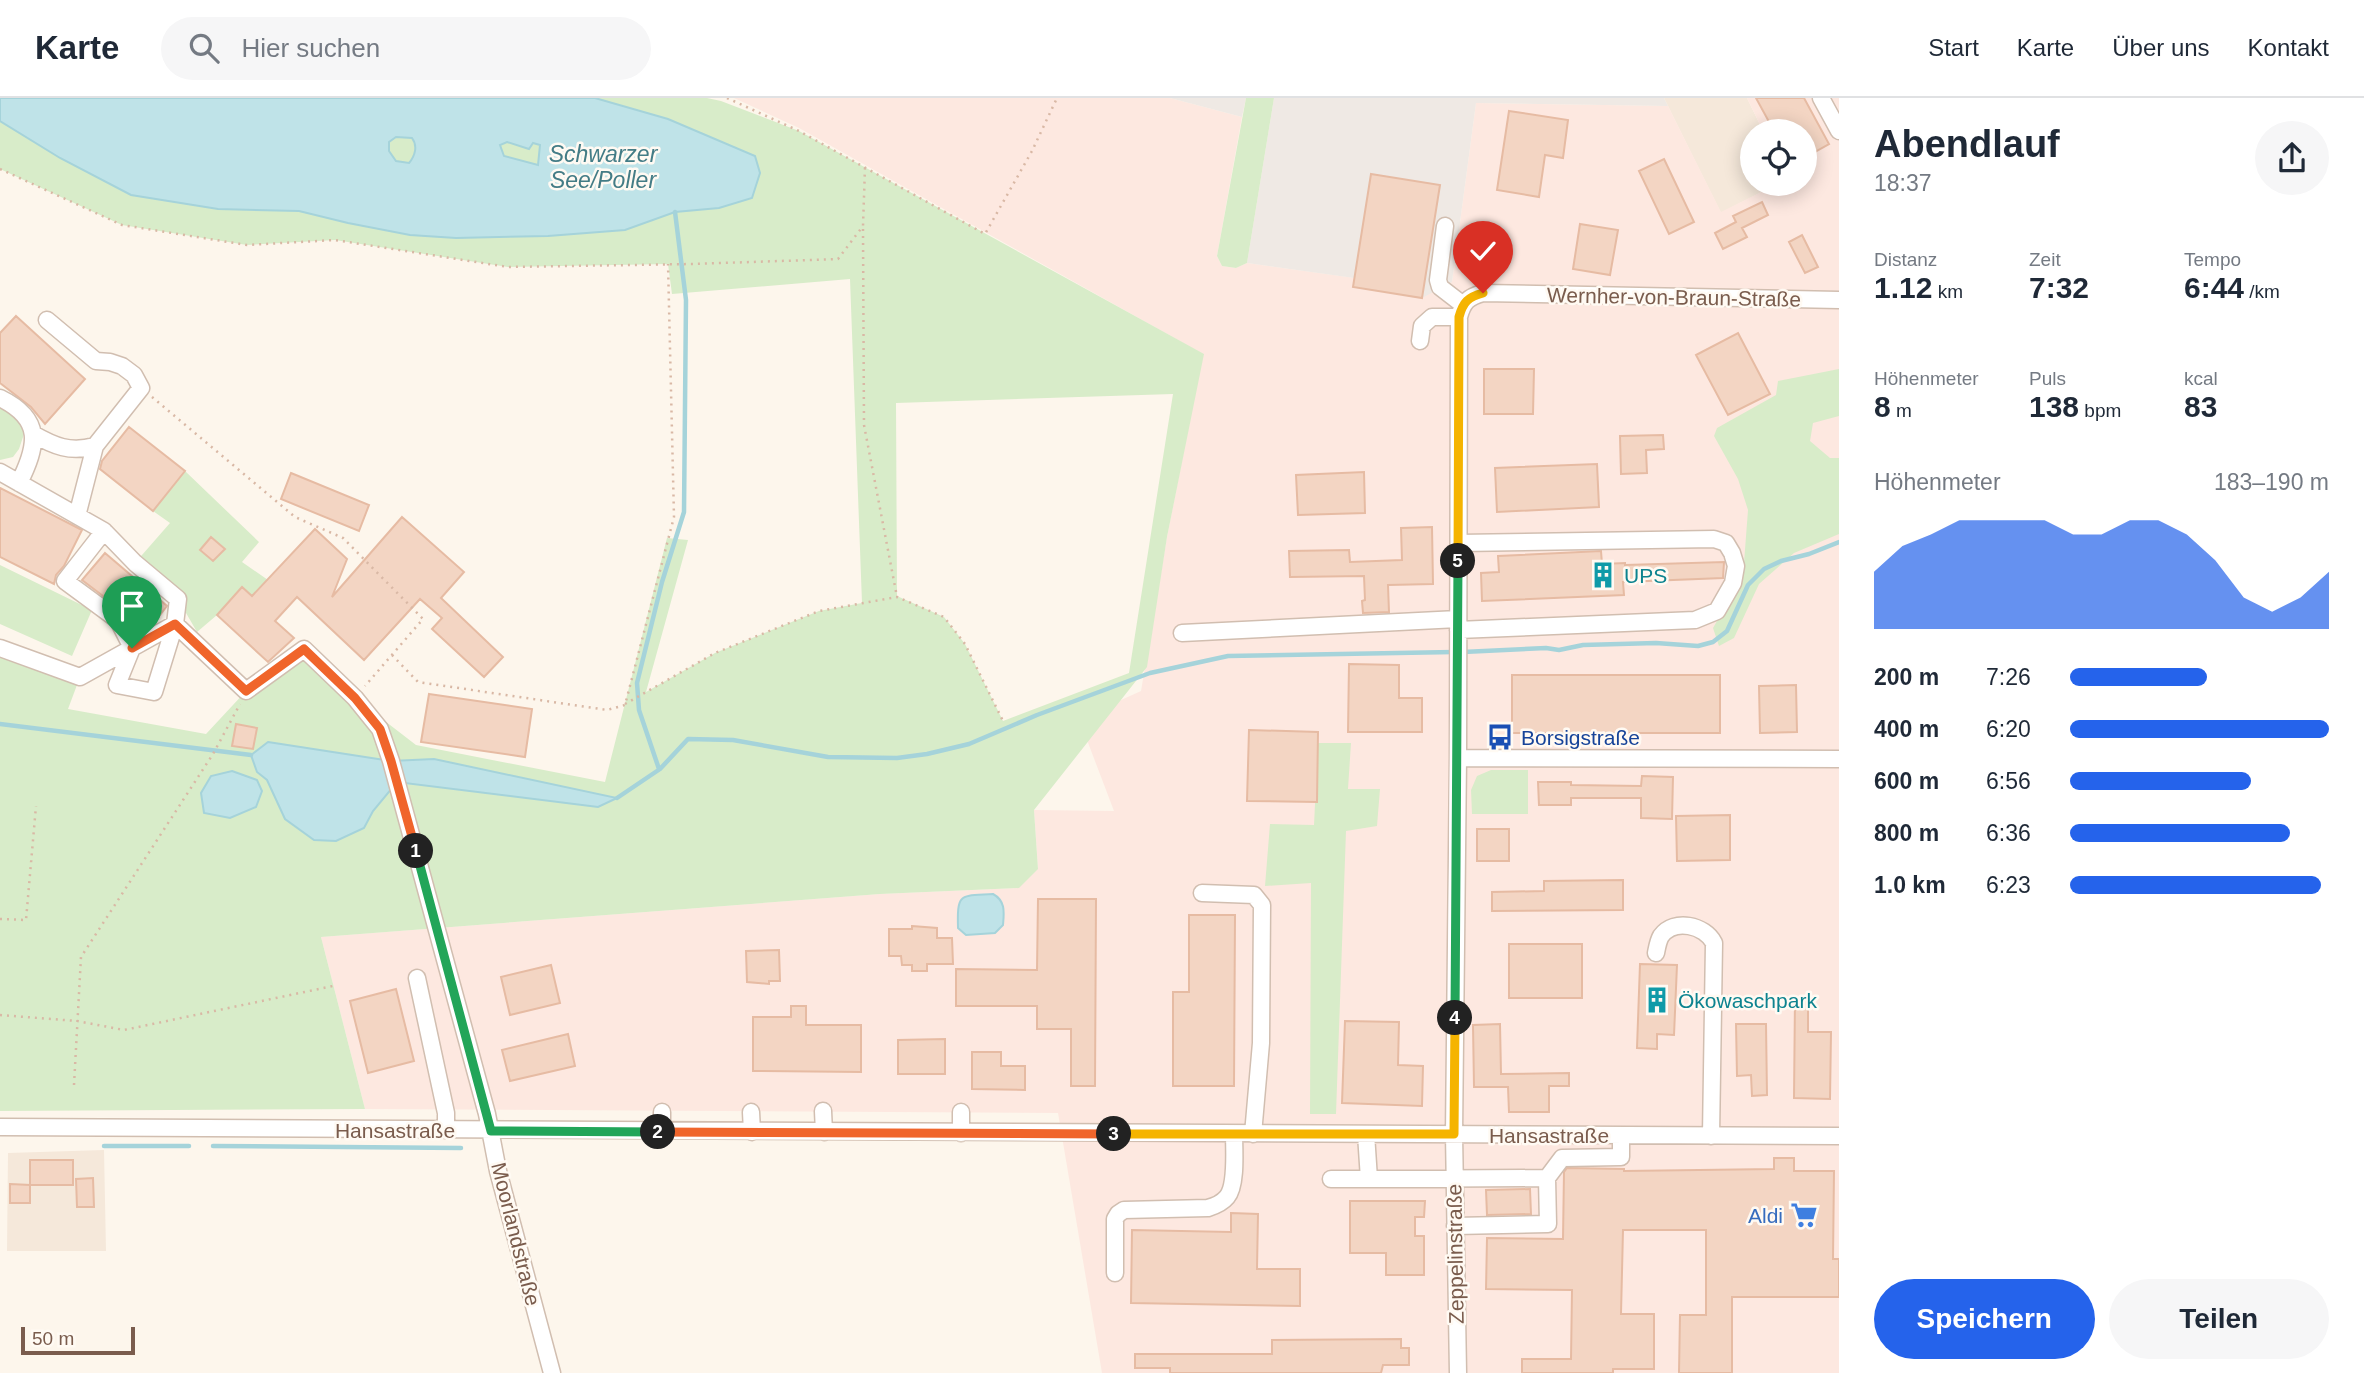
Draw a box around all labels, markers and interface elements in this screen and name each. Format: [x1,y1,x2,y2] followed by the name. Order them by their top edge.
[161,17,651,80] search box
[35,29,119,66] text: Karte
[185,29,223,67] icon: search
[241,33,380,63] text: Hier suchen
[1928,34,1979,61] text: Start
[2017,34,2074,61] text: Karte
[2112,34,2210,61] text: Über uns
[2248,34,2329,61] text: Kontakt
[1740,119,1817,196] map controls
[1740,119,1817,196] button: locate
[2255,121,2329,195] button: share
[1874,123,2060,165] text: Abendlauf
[549,141,659,193] water label: Schwarzer See/Poller
[1874,170,1932,196] text: 18:37
[1453,221,1513,293] pin
[1464,232,1502,270] icon: check
[1874,249,1937,270] text: Distanz
[2029,249,2061,270] text: Zeit
[2184,249,2241,270] text: Tempo
[1874,271,1932,304] text: 1.12
[2029,271,2089,304] text: 7:32
[2184,271,2244,304] text: 6:44
[1932,281,1963,302] text: km
[2244,281,2280,302] text: /km
[1547,283,1801,311] street label: Wernher-von-Braun-Straße
[1874,368,1979,389] text: Höhenmeter
[2029,368,2066,389] text: Puls
[2184,368,2218,389] text: kcal
[1874,390,1891,423] text: 8
[2029,390,2079,423] text: 138
[2184,390,2217,423] text: 83
[1891,400,1912,421] text: m
[2079,400,2121,421] text: bpm
[1874,469,2001,495] text: Höhenmeter
[2214,469,2329,495] text: 183–190 m
[1440,544,1476,578] pin: 5
[1452,550,1463,571] text: 5
[1588,560,1618,590] building icon: UPS
[1624,564,1667,587] place label: UPS
[102,576,162,648] pin
[113,587,151,625] icon: arrive
[1874,664,1939,690] text: 200 m
[1986,664,2031,690] text: 7:26
[1874,716,1939,742] text: 400 m
[1986,716,2031,742] text: 6:20
[1485,722,1515,752] bus stop icon: Borsigstraße
[1521,726,1640,749] place label: Borsigstraße
[1874,768,1939,794] text: 600 m
[1986,768,2031,794] text: 6:56
[1874,820,1939,846] text: 800 m
[1986,820,2031,846] text: 6:36
[398,834,434,868] pin: 1
[410,840,421,861] text: 1
[1874,872,1946,898] text: 1.0 km
[1986,872,2031,898] text: 6:23
[1642,985,1672,1015] building icon: Ökowaschpark
[1678,989,1817,1012] place label: Ökowaschpark
[1438,1000,1472,1035] pin: 4
[1449,1007,1460,1028] text: 4
[640,1114,676,1150] pin: 2
[1096,1116,1132,1152] pin: 3
[335,1119,455,1142] street label: Hansastraße
[652,1121,663,1142] text: 2
[1108,1123,1119,1144] text: 3
[1489,1124,1609,1147] street label: Hansastraße
[487,1160,545,1308] street label: Moorlandstraße
[1442,1184,1468,1324] street label: Zeppelinstraße
[1789,1200,1819,1230] supermarket icon: Aldi
[1748,1204,1783,1227] place label: Aldi
[1874,1279,2095,1359] button: Speichern
[2109,1279,2329,1359] button: Teilen
[21,1324,135,1356] scale bar
[32,1328,74,1349] text: 50 m

